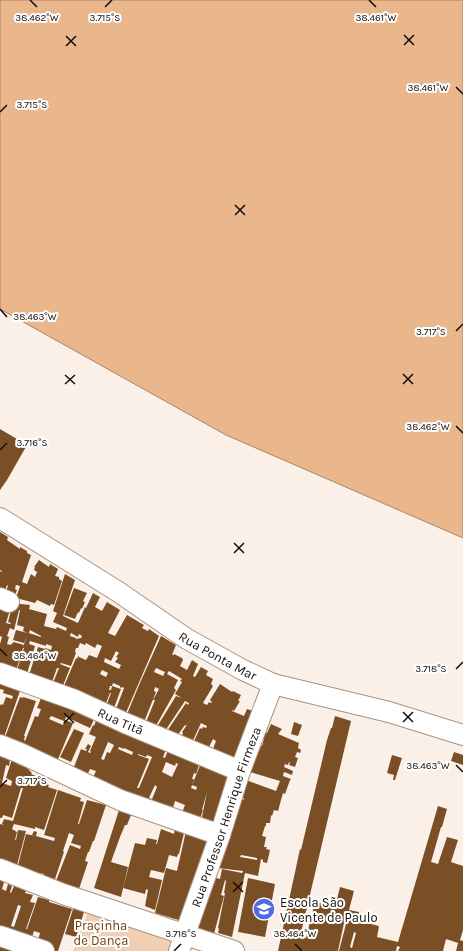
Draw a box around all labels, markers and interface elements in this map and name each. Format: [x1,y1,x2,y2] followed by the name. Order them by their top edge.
[15,12,59,24] text: 38.462°W
[90,12,120,24] text: 3.715°S
[356,12,396,24] text: 38.461°W
[408,82,448,94] text: 38.461°W
[17,99,47,111] text: 3.715°S
[13,311,57,323] text: 38.463°W
[416,326,446,338] text: 3.717°S
[406,421,450,433] text: 38.462°W
[17,437,47,449] text: 3.716°S
[176,629,259,683] street label: Rua Ponta Mar
[13,650,57,662] text: 38.464°W
[415,663,447,675] text: 3.718°S
[95,705,146,738] street label: Rua Titã
[188,725,264,909] street label: Rua Professor Henrique Firmeza
[406,760,450,772] text: 38.463°W
[17,775,47,787] text: 3.717°S
[280,895,378,925] place label: Escola São Vicente de Paulo
[251,896,277,922] school or university icon: Escola São Vicente de Paulo
[74,918,128,948] park label: Praçinha de Dança
[165,928,197,940] text: 3.718°S
[273,928,317,940] text: 38.464°W

